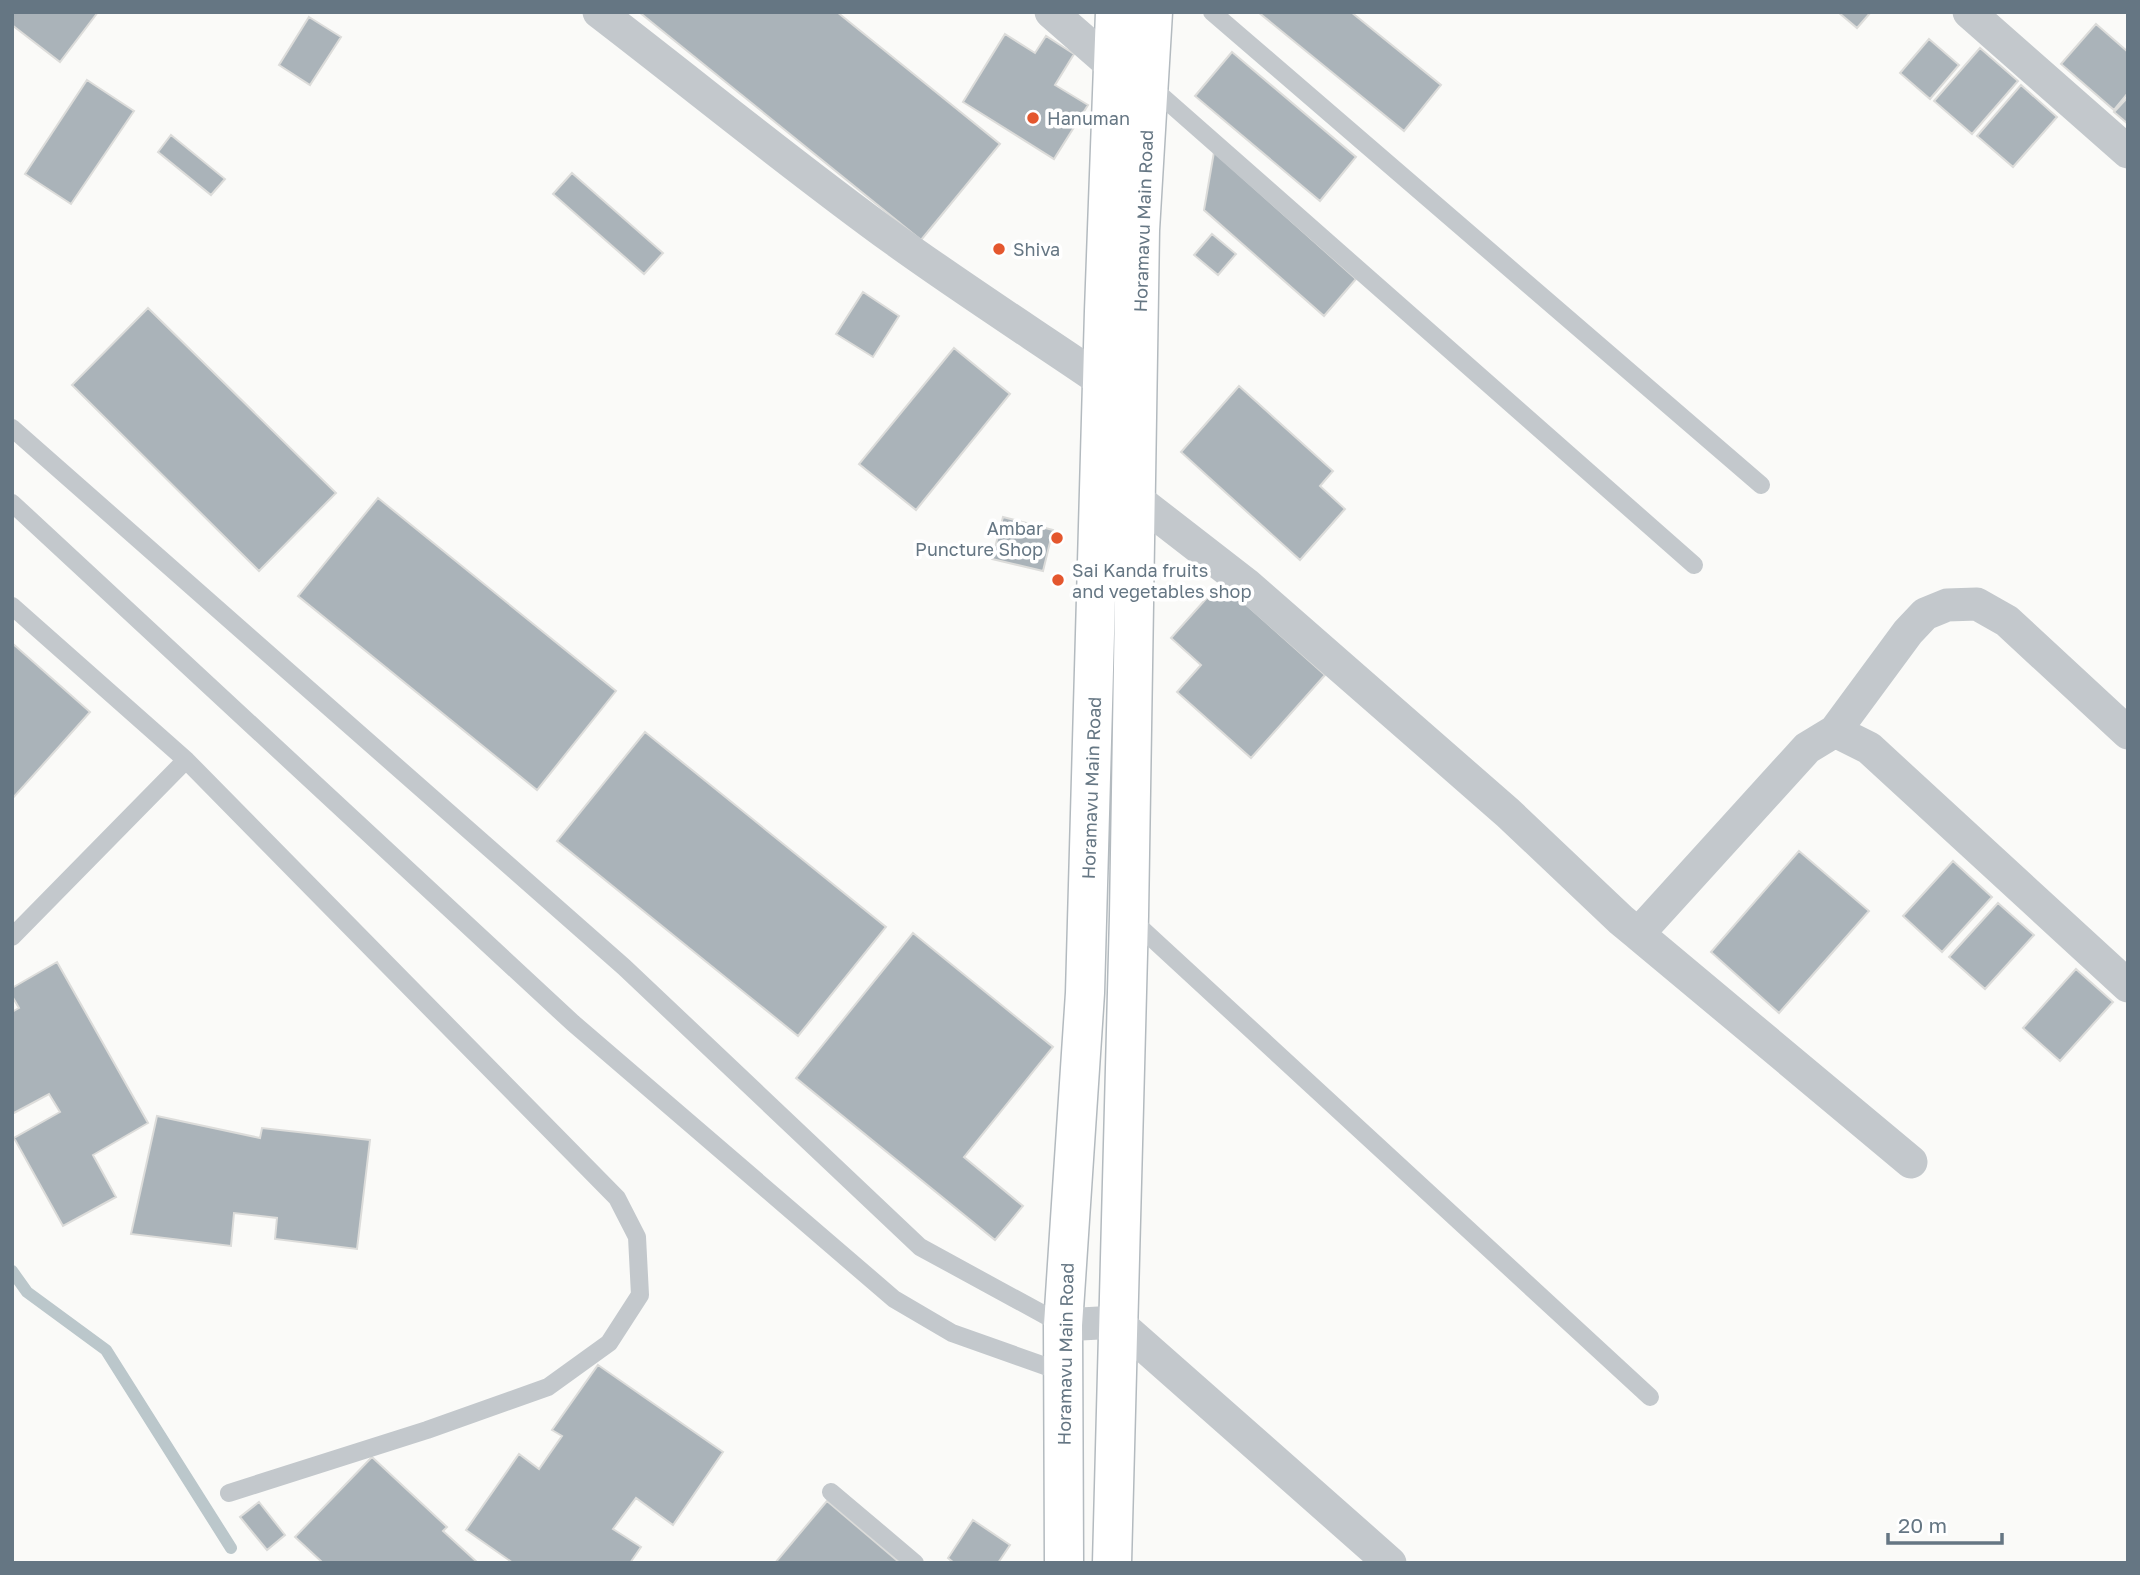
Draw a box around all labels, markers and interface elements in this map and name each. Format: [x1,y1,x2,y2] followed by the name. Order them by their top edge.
[1047,107,1130,129] place label: Hanuman
[1025,110,1041,126] marker: Hanuman
[1129,129,1157,313] street label: Horamavu Main Road
[1013,238,1060,260] place label: Shiva
[991,241,1007,257] marker: Shiva
[915,517,1043,560] place label: Ambar Puncture Shop
[1049,530,1065,546] marker: Ambar Puncture Shop
[1072,559,1251,602] place label: Sai Kanda fruits and vegetables shop
[1050,572,1066,588] marker: Sai Kanda fruits and vegetables shop
[1077,696,1105,880] street label: Horamavu Main Road
[1052,1262,1078,1446] street label: Horamavu Main Road
[1888,1502,2002,1546] scale bar
[1898,1512,1947,1538] text: 20 m

